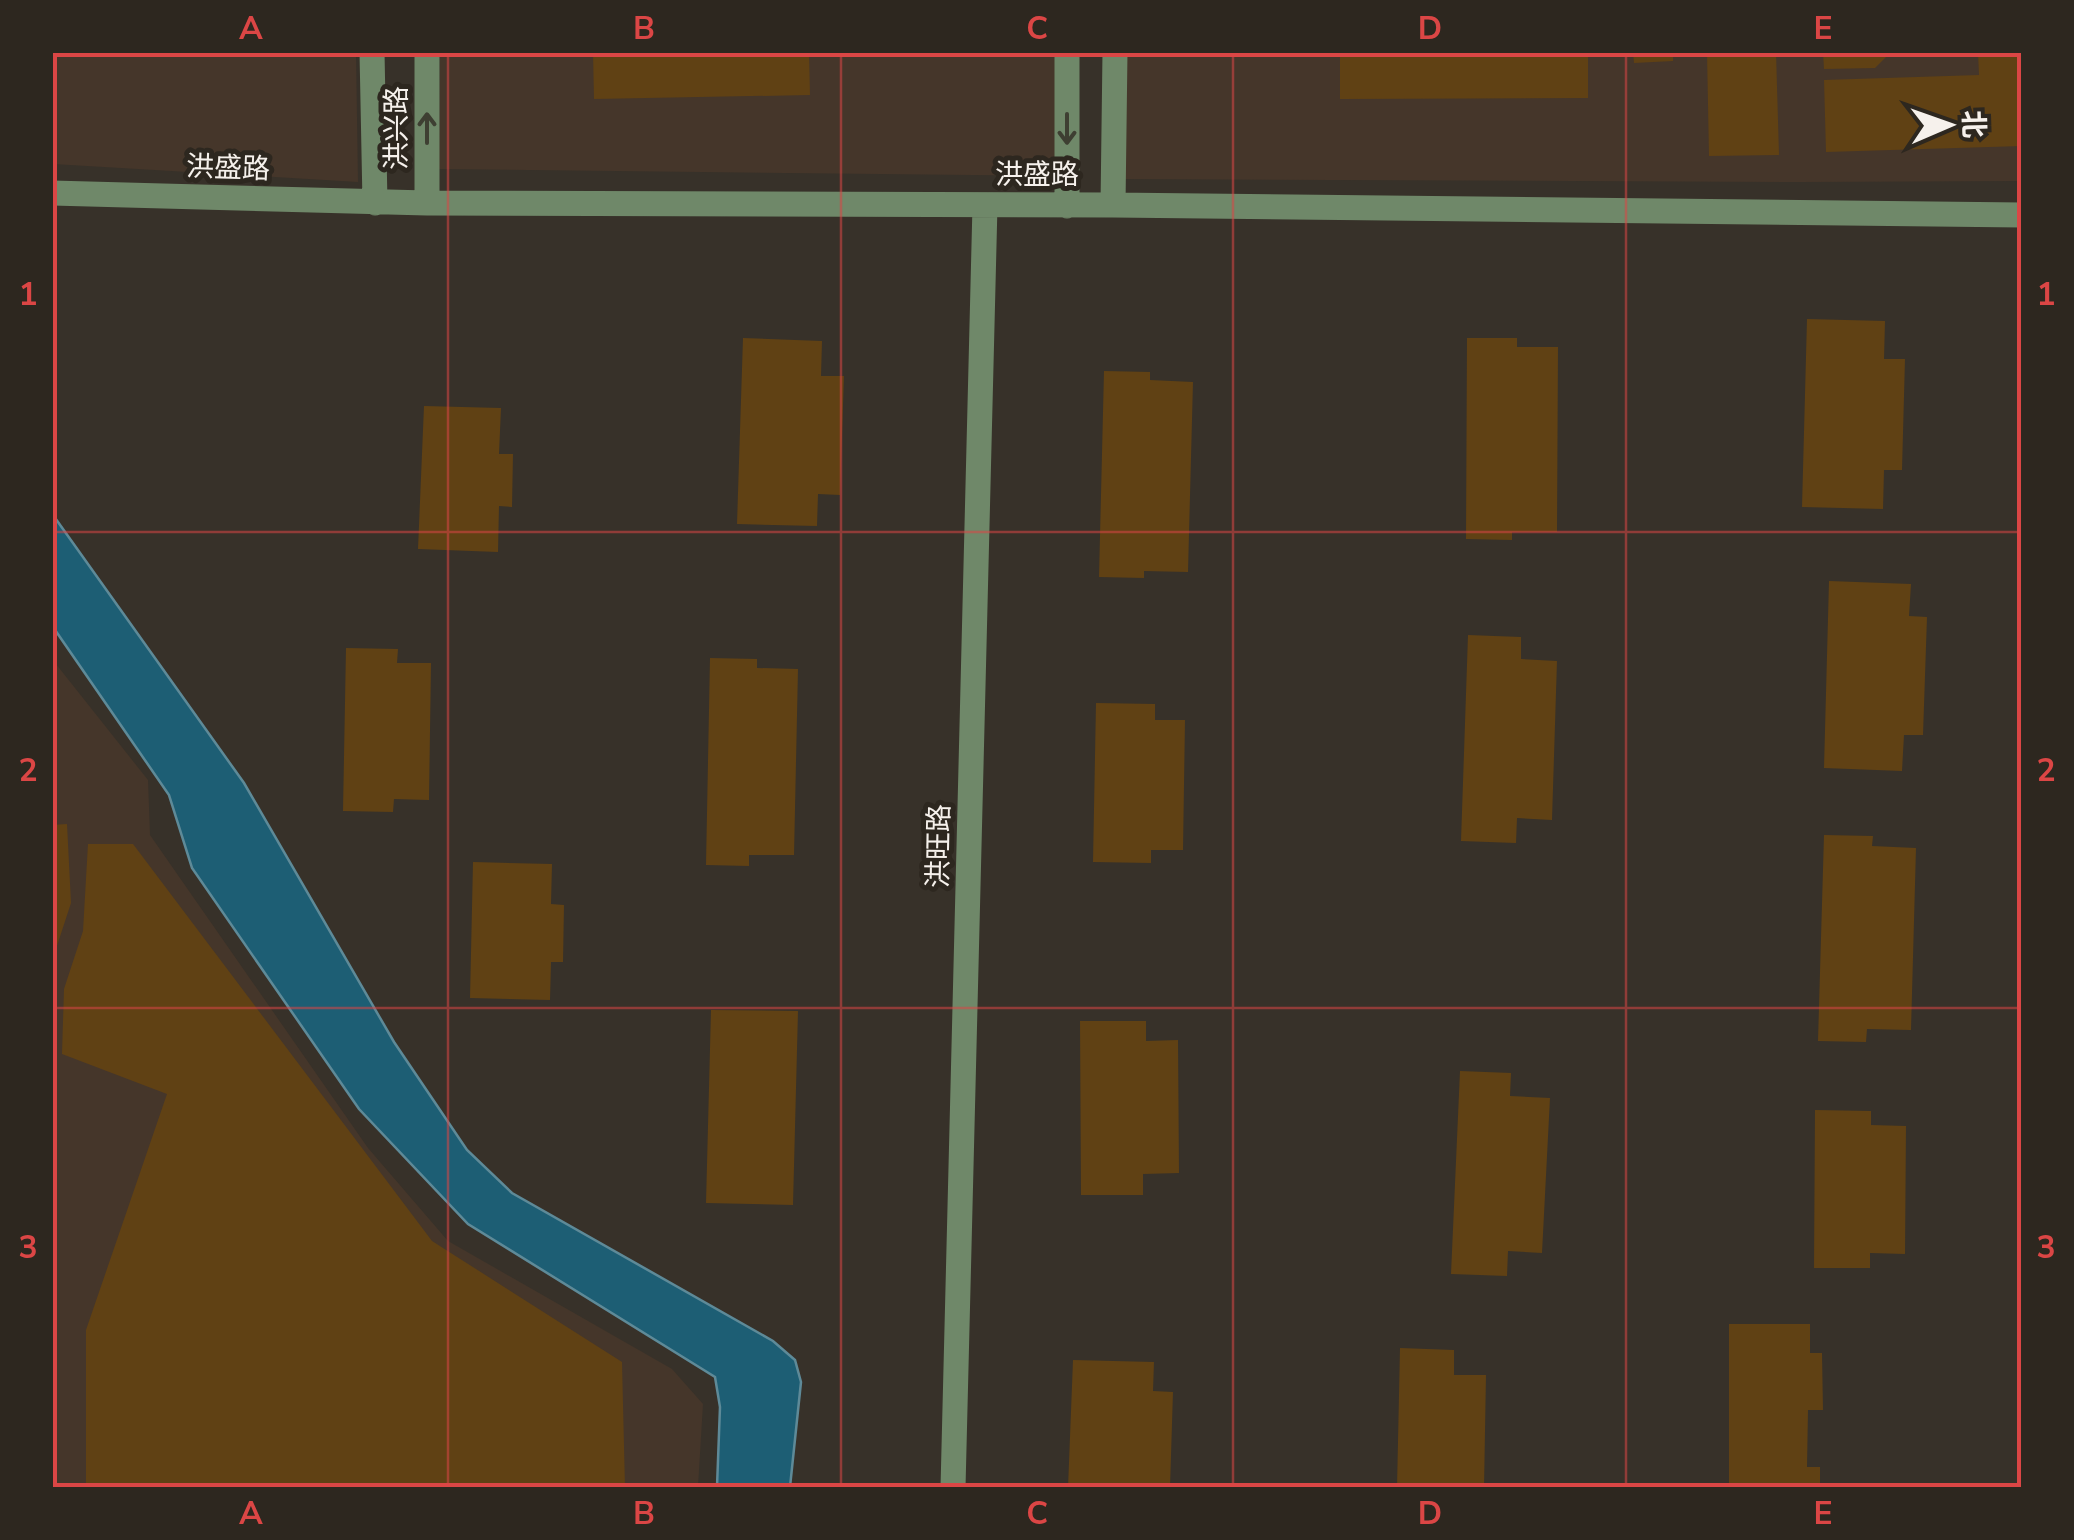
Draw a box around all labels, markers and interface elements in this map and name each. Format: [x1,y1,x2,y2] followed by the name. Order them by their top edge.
[239,7,263,50] text: A
[633,7,655,50] text: B
[1026,7,1048,50] text: C
[1418,7,1442,50] text: D
[1813,7,1833,50] text: E
[1899,75,1999,175] north arrow
[378,86,416,170] street label: 洪兴路
[1954,110,1992,139] text: 北
[418,112,436,144] one-way arrow
[1058,112,1076,145] one-way arrow
[185,148,271,188] street label: 洪盛路
[995,156,1079,194] street label: 洪盛路
[18,273,38,316] text: 1
[2036,273,2056,316] text: 1
[18,749,38,792] text: 2
[2036,749,2056,792] text: 2
[919,804,959,888] street label: 洪旺路
[18,1226,38,1269] text: 3
[2036,1226,2056,1269] text: 3
[239,1492,263,1535] text: A
[633,1492,655,1535] text: B
[1026,1492,1048,1535] text: C
[1418,1492,1442,1535] text: D
[1813,1492,1833,1535] text: E

